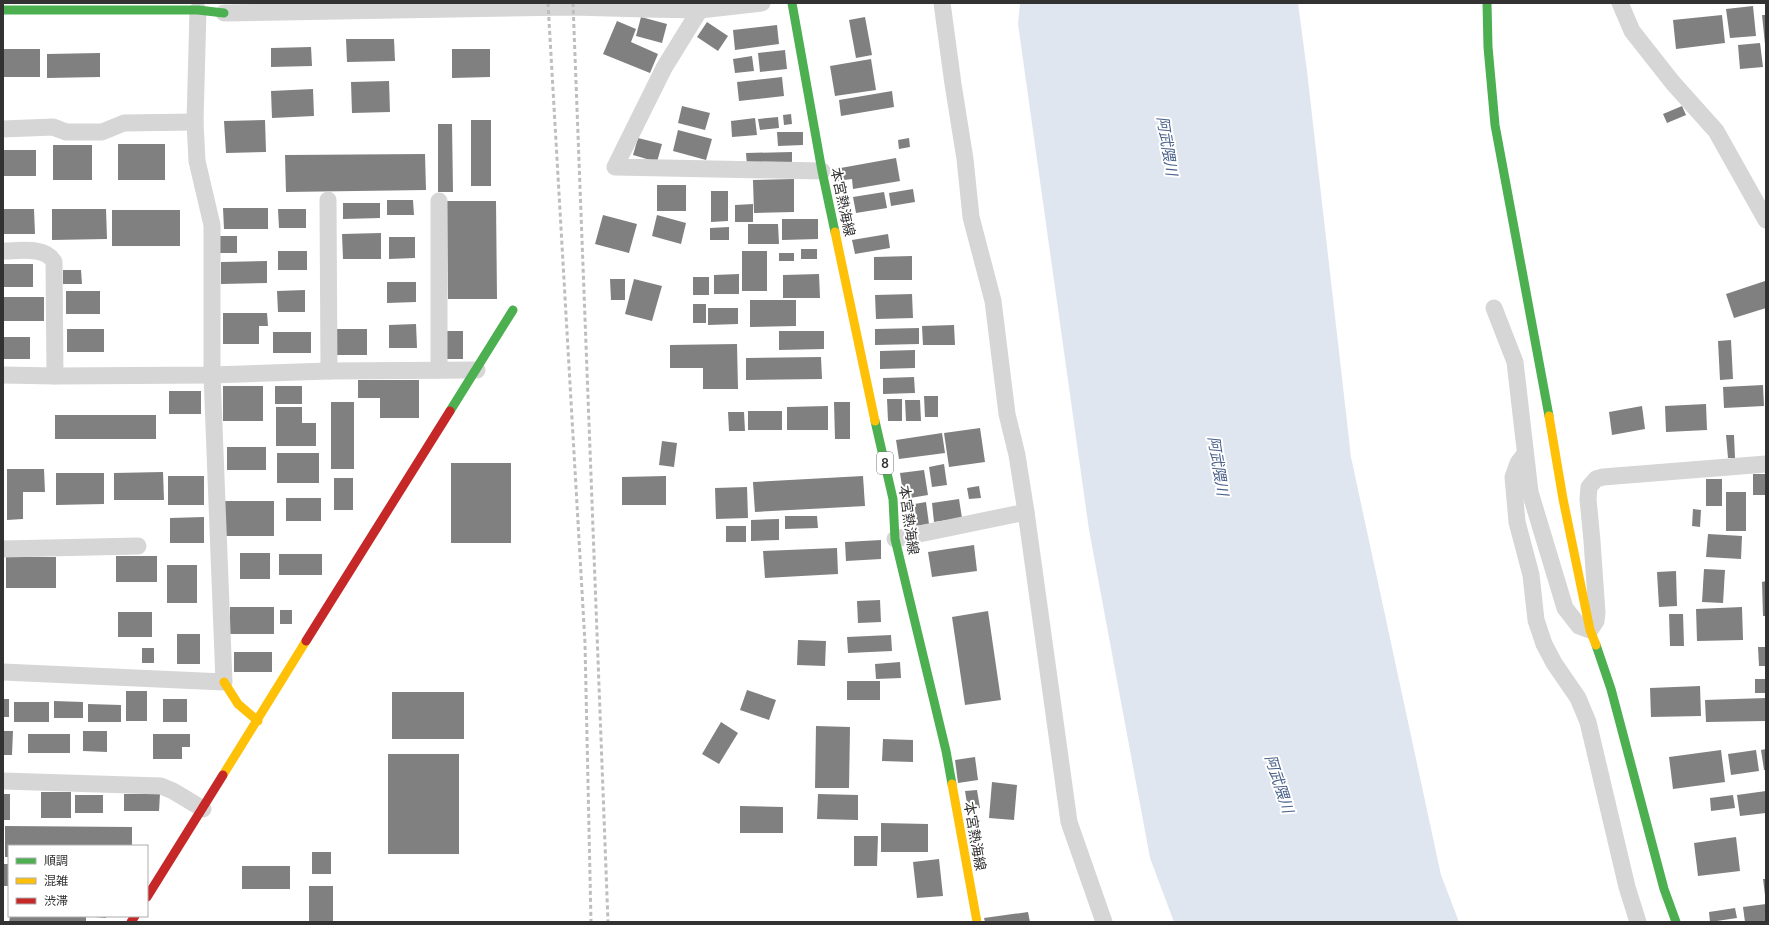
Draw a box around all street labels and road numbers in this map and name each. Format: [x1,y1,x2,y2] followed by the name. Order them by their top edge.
[828,166,859,238] street label: 本宮熱海線
[877,452,893,474] road number: 8
[896,484,923,556] street label: 本宮熱海線
[961,800,990,872] street label: 本宮熱海線

